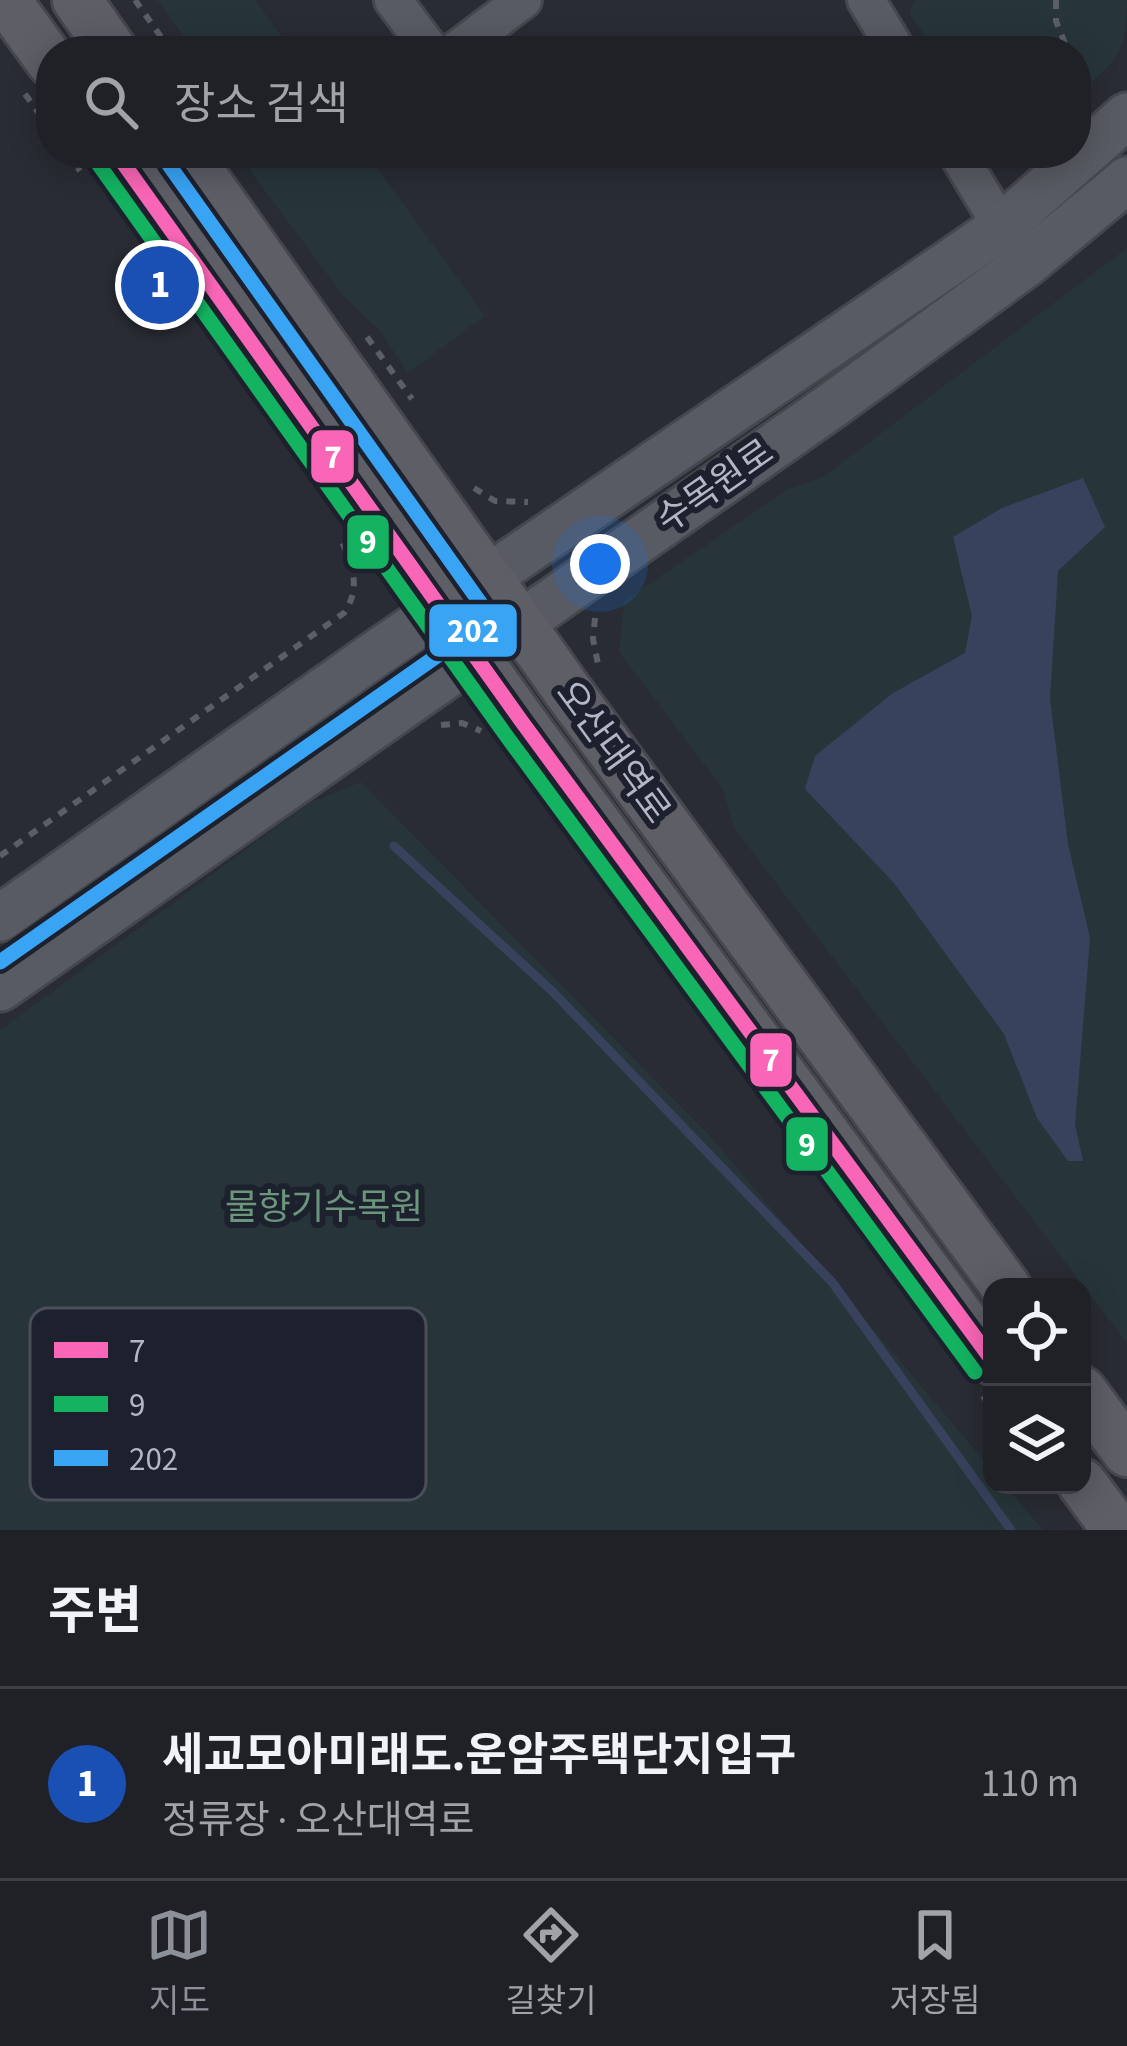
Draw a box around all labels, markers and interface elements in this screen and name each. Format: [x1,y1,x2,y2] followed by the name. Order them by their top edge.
[36,36,1091,168] search box
[78,69,144,135] icon: search
[174,73,349,137] text: 장소 검색
[121,240,199,330] pin: 1
[646,427,784,545] street label: 수목원로
[309,428,356,485] line badge: 7
[324,434,342,481] text: 7
[345,513,391,571] line badge: 9
[359,519,377,566] text: 9
[570,534,630,594] your location
[427,602,519,659] line badge: 202
[447,608,499,655] text: 202
[544,670,682,834] street label: 오산대역로
[748,1031,794,1089] line badge: 7
[762,1037,780,1084] text: 7
[784,1115,830,1173] line badge: 9
[798,1122,816,1169] text: 9
[225,1182,423,1233] park label: 물향기수목원
[983,1278,1091,1494] map controls
[983,1278,1091,1386] button: locate
[30,1308,426,1500] legend
[129,1328,145,1375] text: 7
[129,1382,145,1429] text: 9
[983,1386,1091,1494] button: layers
[129,1436,178,1483] text: 202
[48,1576,142,1648] text: 주변
[162,1724,797,1788] text: 세교모아미래도.운암주택단지입구
[77,1756,97,1812] text: 1
[981,1756,1079,1812] text: 110 m
[162,1793,474,1849] text: 정류장 · 오산대역로
[146,1902,212,2025] tab: 지도
[505,1902,597,2025] tab: 길찾기
[889,1902,981,2025] tab: 저장됨

